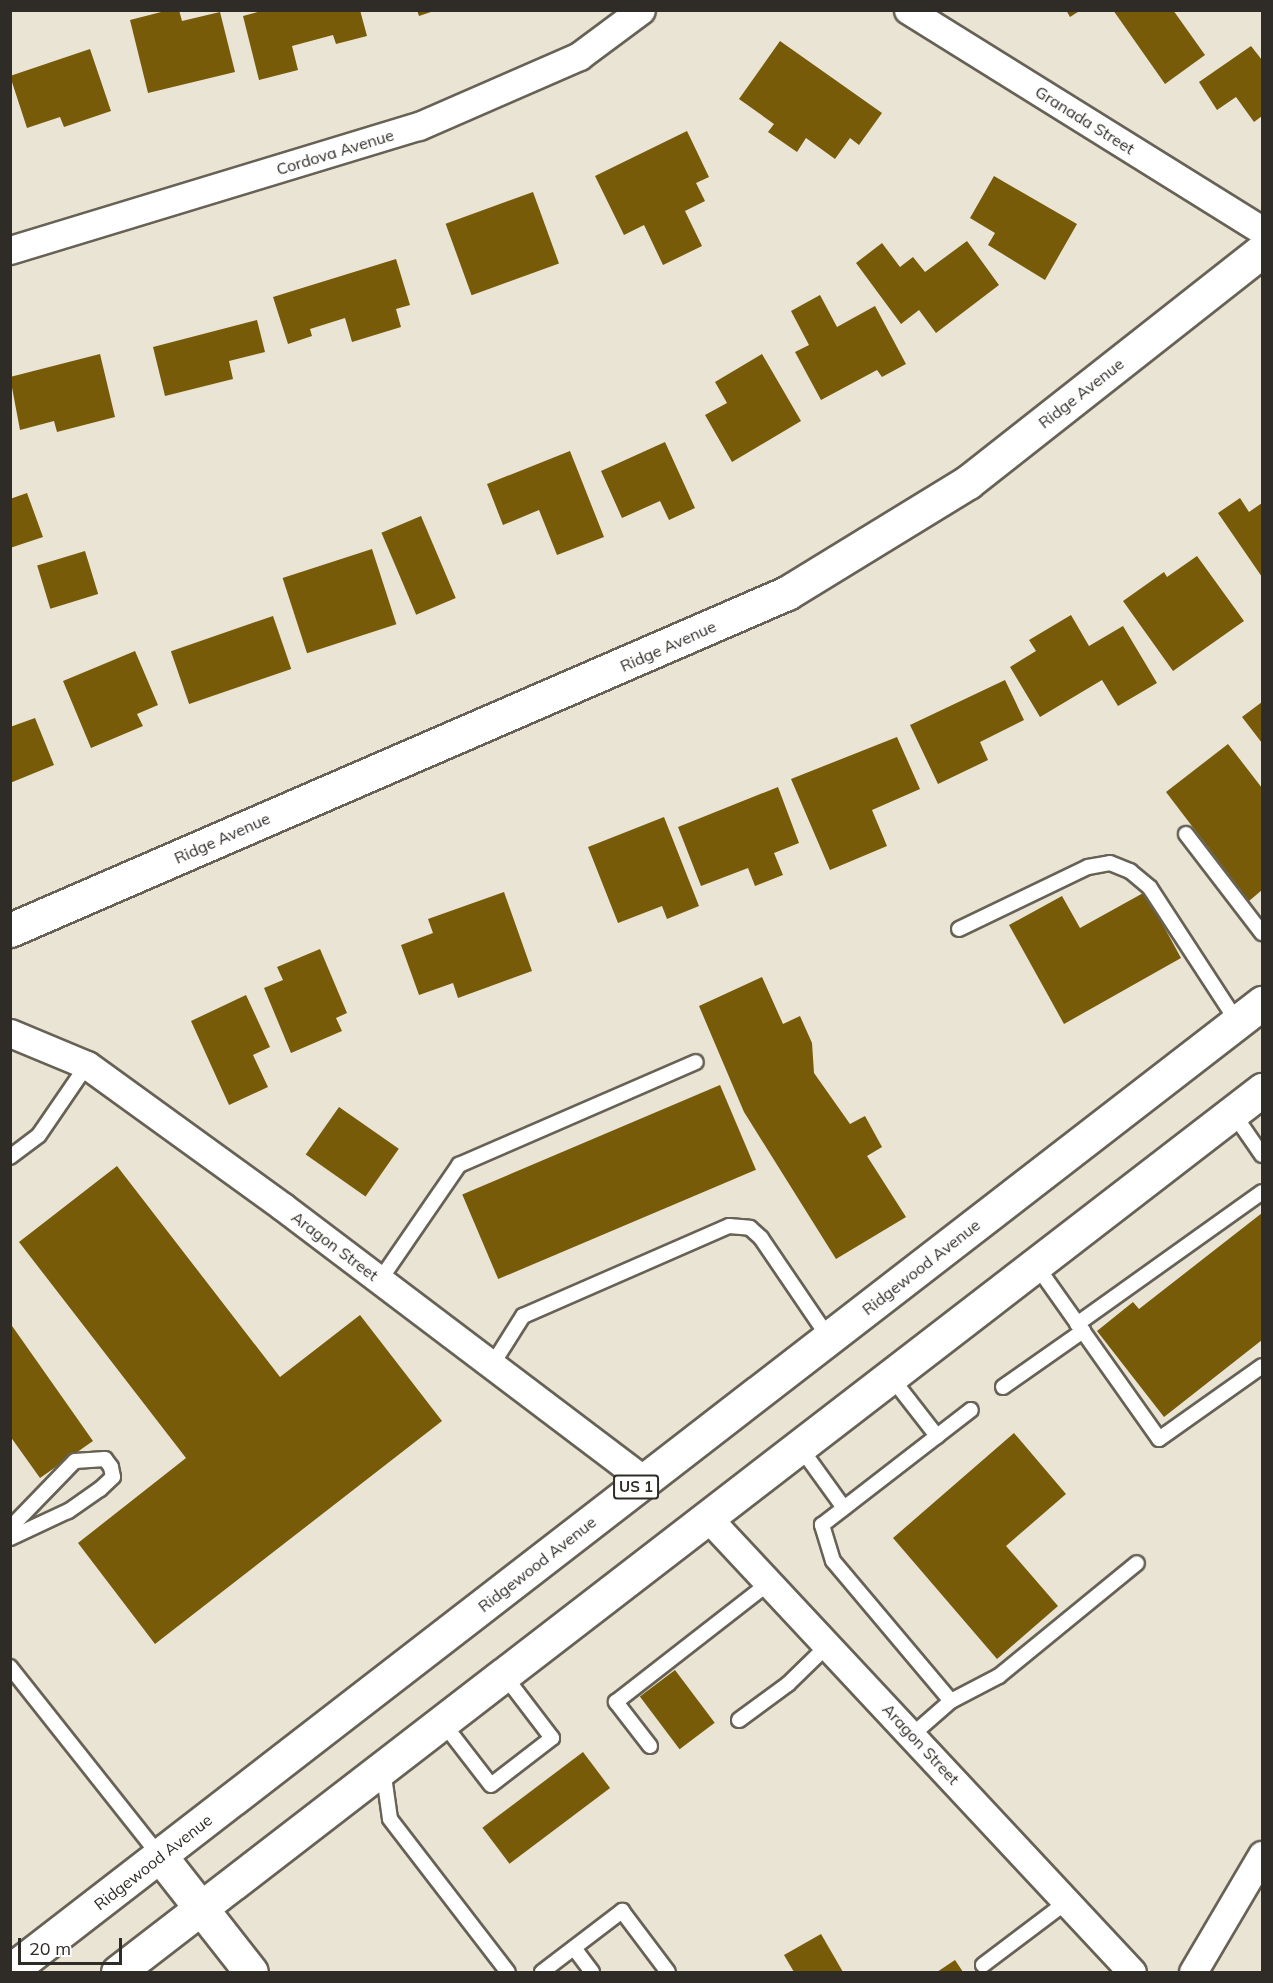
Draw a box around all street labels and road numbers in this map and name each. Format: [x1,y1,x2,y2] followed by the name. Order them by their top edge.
[1032,82,1138,158] street label: Granada Street
[274,125,396,179] street label: Cordova Avenue
[1035,354,1127,432] street label: Ridge Avenue
[617,616,719,676] street label: Ridge Avenue
[171,808,273,868] street label: Ridge Avenue
[288,1207,382,1285] street label: Aragon Street
[858,1215,984,1319] street label: Ridgewood Avenue
[612,1475,660,1499] road number: US 1
[474,1512,600,1616] street label: Ridgewood Avenue
[879,1700,963,1788] street label: Aragon Street
[90,1810,216,1914] street label: Ridgewood Avenue

